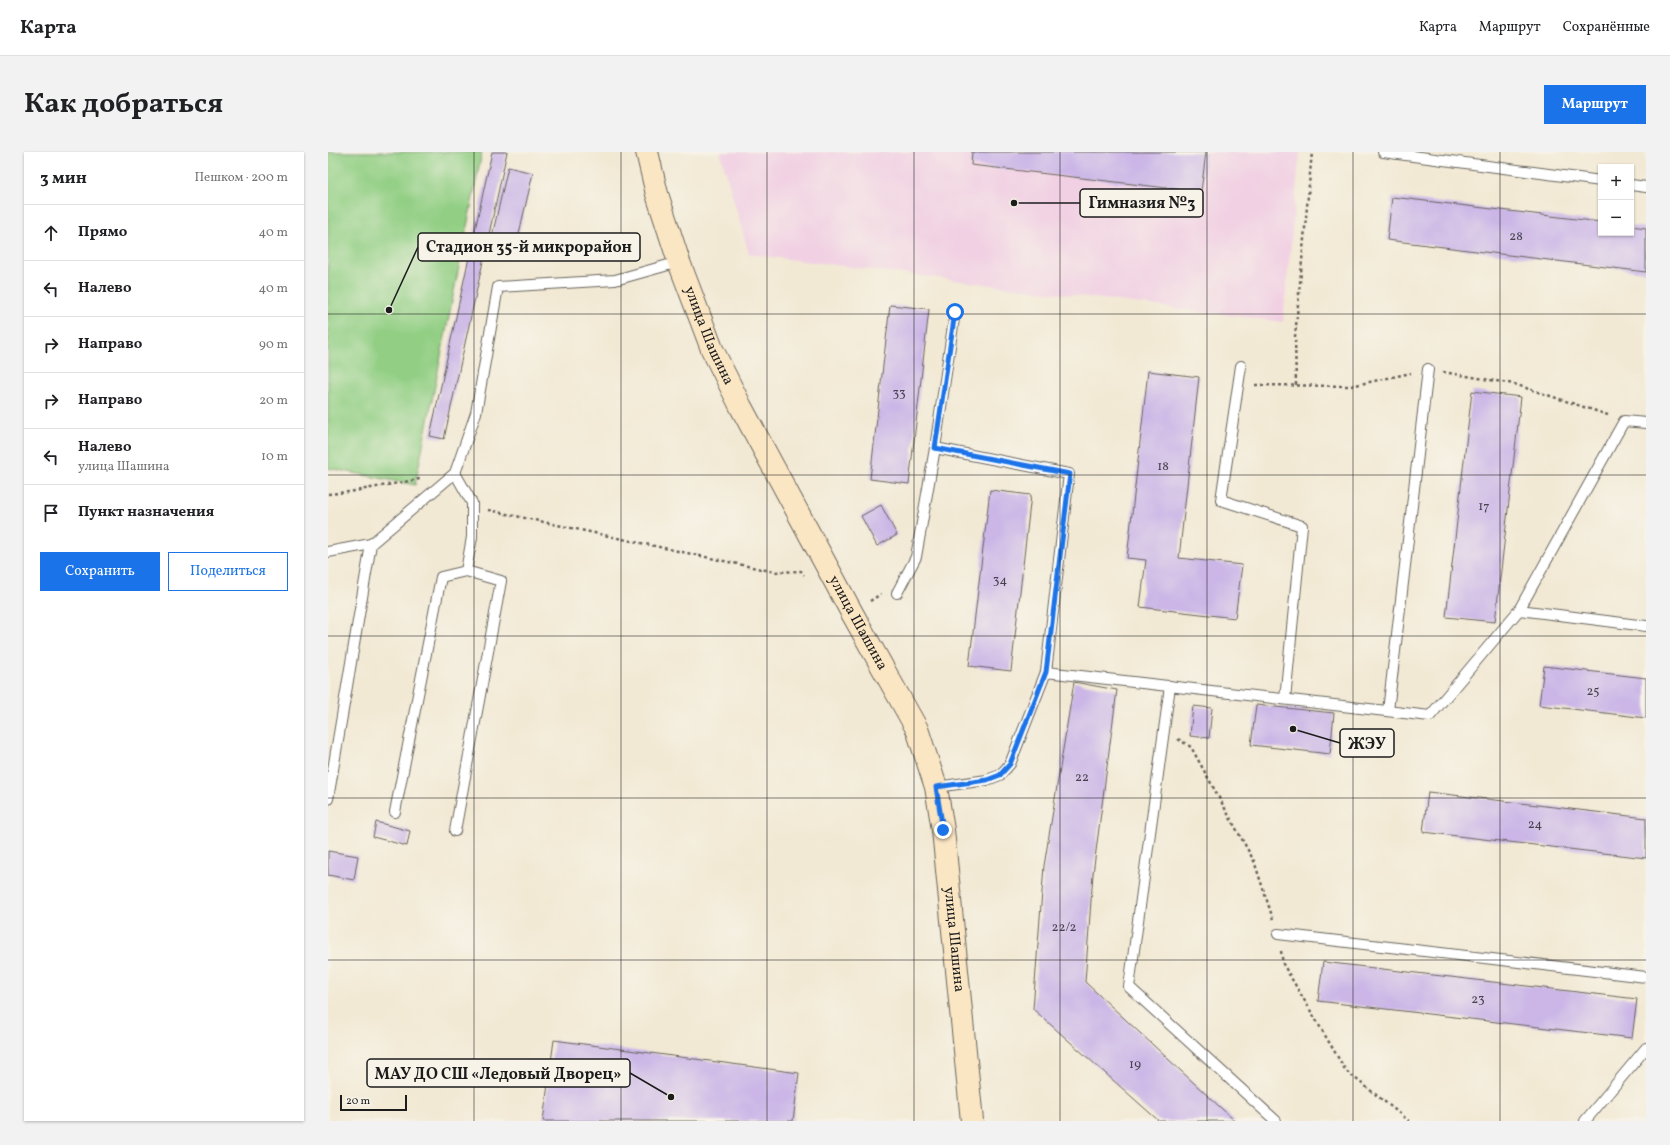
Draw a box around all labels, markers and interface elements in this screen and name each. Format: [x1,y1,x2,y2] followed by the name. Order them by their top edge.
[20,15,77,41] text: Карта
[1419,18,1457,37] text: Карта
[1479,18,1541,37] text: Маршрут
[1563,18,1650,37] text: Сохранённые
[24,85,223,124] text: Как добраться
[1544,85,1646,124] button: Маршрут
[1598,164,1634,236] map controls
[1598,164,1634,200] button: +
[40,167,87,190] text: 3 мин
[194,169,288,187] text: Пешком · 200 m
[1080,189,1203,217] callout: Гимназия №3
[1089,193,1195,215] text: Гимназия №3
[1598,200,1634,236] button: −
[40,222,62,244] icon: ahead
[78,222,127,243] text: Прямо
[259,224,288,242] text: 40 m
[1509,228,1523,246] house number: 28
[418,233,640,261] callout: Стадион 35-й микрорайон
[426,237,632,259] text: Стадион 35-й микрорайон
[40,278,62,300] icon: left
[78,278,132,299] text: Налево
[259,280,288,298] text: 40 m
[679,283,739,389] street label: улица Шашина
[946,303,964,321] route start
[40,334,62,356] icon: right
[78,334,142,355] text: Направо
[259,336,288,354] text: 90 m
[892,385,906,403] house number: 33
[40,390,62,412] icon: right
[78,390,142,411] text: Направо
[259,392,288,410] text: 20 m
[78,437,132,458] text: Налево
[40,446,62,468] icon: left
[261,448,288,466] text: 10 m
[78,458,170,476] text: улица Шашина
[1157,458,1169,476] house number: 18
[1478,498,1490,516] house number: 17
[40,502,62,524] icon: arrive
[78,502,214,523] text: Пункт назначения
[40,552,160,591] button: Сохранить
[168,552,288,591] button: Поделиться
[823,572,893,674] street label: улица Шашина
[993,572,1007,590] house number: 34
[1586,683,1600,701] house number: 25
[1340,729,1394,757] callout: ЖЭУ
[1348,734,1386,756] text: ЖЭУ
[1075,769,1089,787] house number: 22
[1528,816,1542,834] house number: 24
[934,821,952,839] route end
[938,886,970,993] street label: улица Шашина
[1051,919,1077,937] house number: 22/2
[1471,991,1485,1009] house number: 23
[1129,1056,1141,1074] house number: 19
[367,1059,630,1087] callout: МАУ ДО СШ «Ледовый Дворец»
[374,1064,622,1086] text: МАУ ДО СШ «Ледовый Дворец»
[340,1093,407,1112] scale bar
[346,1094,370,1109] text: 20 m

